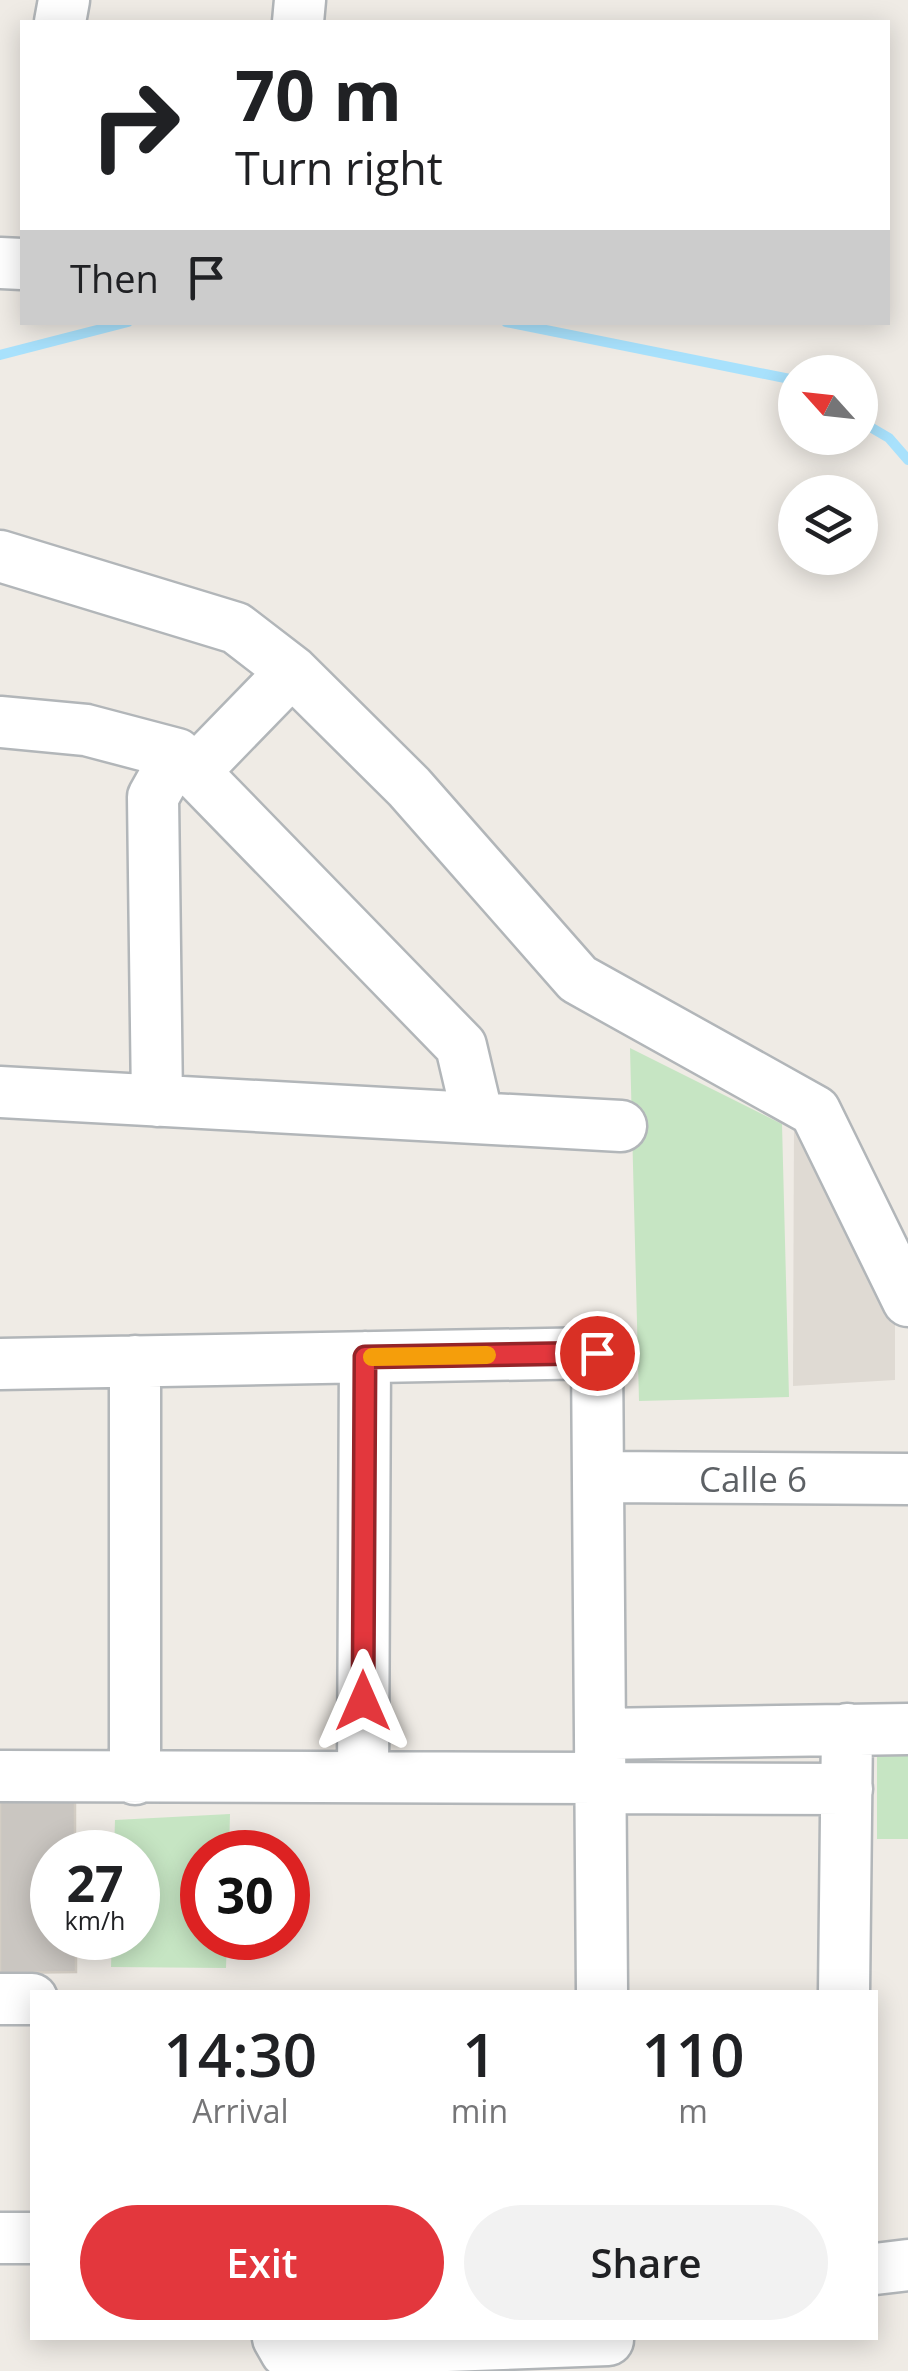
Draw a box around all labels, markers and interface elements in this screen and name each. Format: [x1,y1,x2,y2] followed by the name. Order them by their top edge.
[235,46,402,142] text: 70 m
[70,60,200,190] icon: right
[235,137,443,198] text: Turn right
[179,250,234,305] icon: arrive
[70,252,159,304] text: Then
[778,355,878,455] north arrow
[778,355,878,575] map controls
[778,475,878,575] button: layers
[555,1311,640,1396] pin
[570,1326,625,1381] icon: arrive
[699,1455,807,1502] street label: Calle 6
[311,1649,415,1753] position arrow
[180,1830,310,1960] speed limit sign: 30
[66,1849,124,1917] text: 27
[65,1903,125,1937] text: km/h
[164,2013,317,2095] text: 14:30
[462,2013,497,2095] text: 1
[642,2013,744,2095] text: 110
[192,2089,289,2132] text: Arrival
[451,2089,508,2132] text: min
[678,2089,708,2132] text: m
[80,2205,444,2320] button: Exit
[464,2205,828,2320] button: Share

